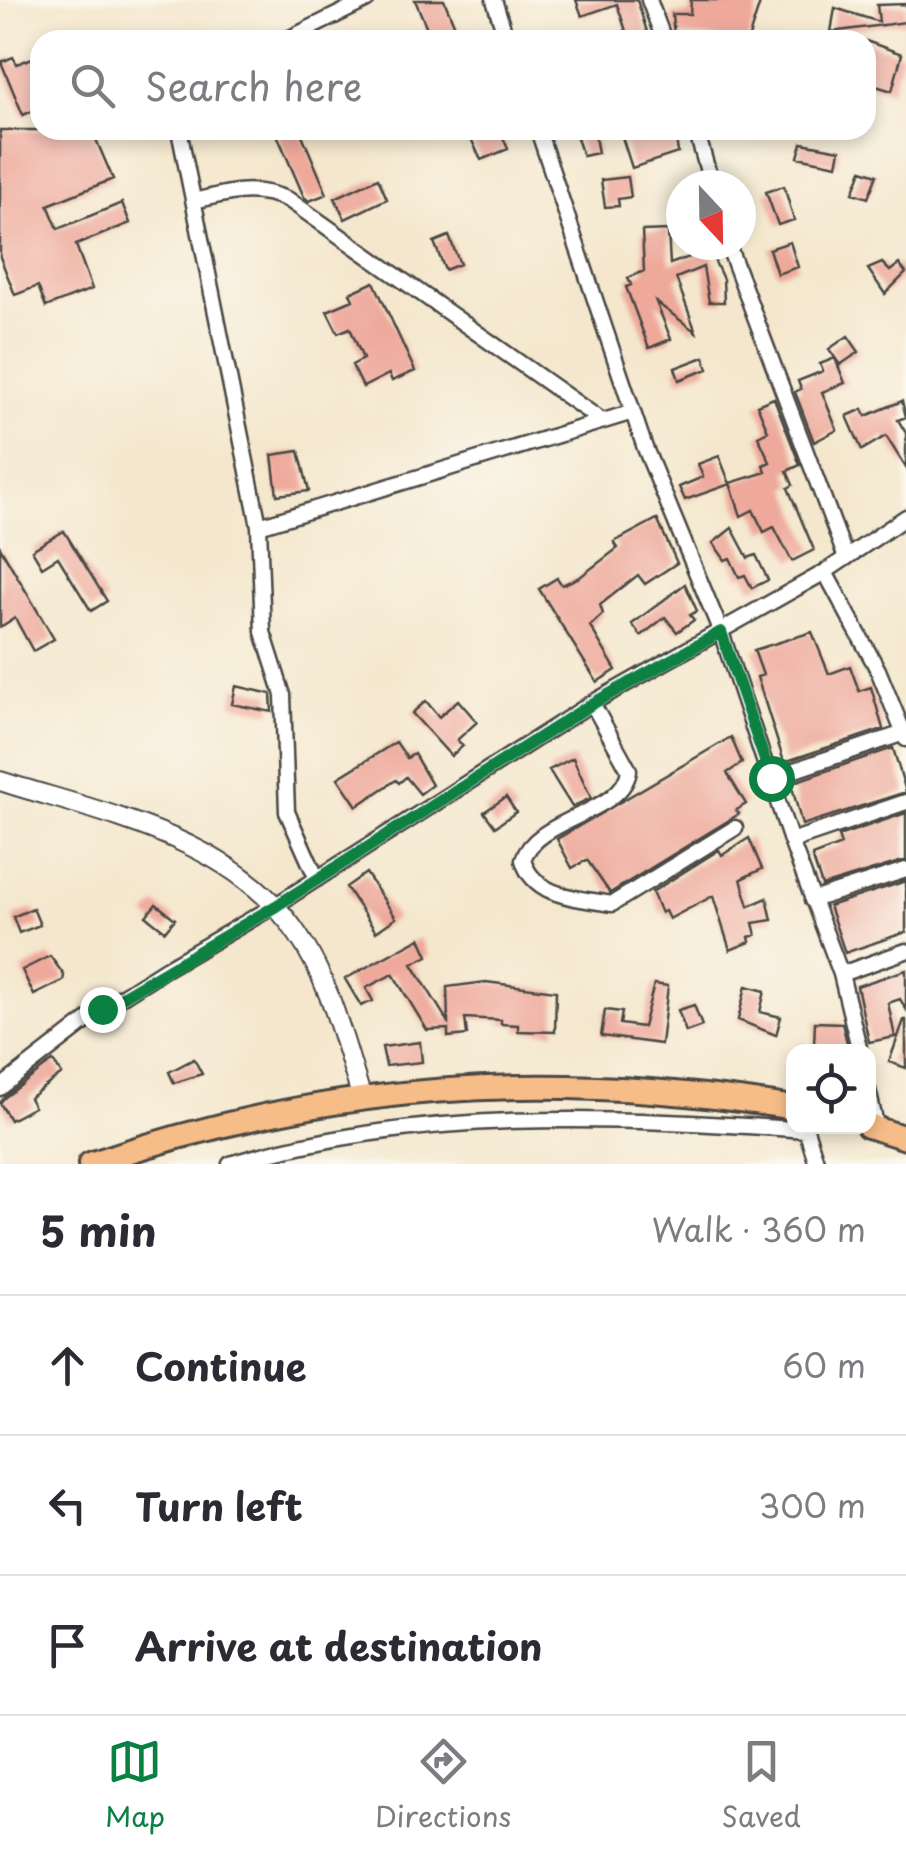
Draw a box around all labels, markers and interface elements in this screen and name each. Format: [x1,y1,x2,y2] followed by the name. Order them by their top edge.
[30,30,876,140] search box
[145,57,362,114] text: Search here
[65,58,120,113] icon: search
[666,170,756,260] north arrow
[749,756,795,802] route start
[80,987,126,1033] route end
[786,1044,876,1134] map controls
[786,1044,876,1134] button: locate
[40,1198,157,1261] text: 5 min
[652,1205,866,1253] text: Walk · 360 m
[135,1337,306,1394] text: Continue
[40,1338,95,1393] icon: ahead
[782,1341,866,1389] text: 60 m
[135,1477,303,1534] text: Turn left
[40,1478,95,1533] icon: left
[758,1481,866,1529] text: 300 m
[135,1617,543,1674] text: Arrive at destination
[40,1618,95,1673] icon: arrive
[105,1734,165,1837] tab: Map
[375,1734,511,1837] tab: Directions
[721,1734,801,1837] tab: Saved

